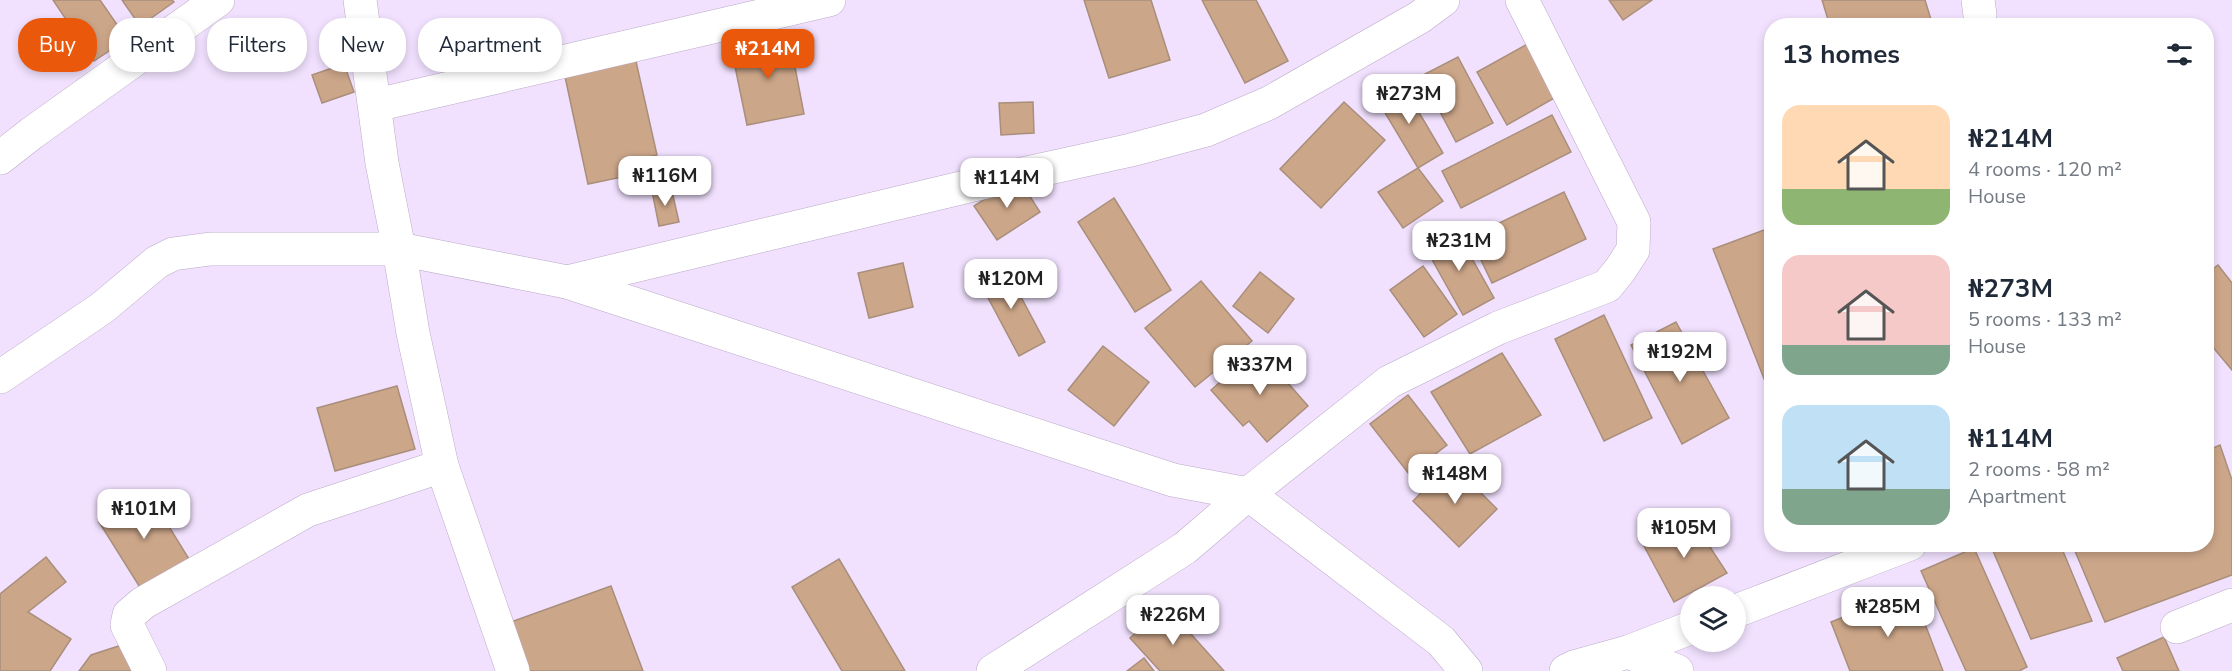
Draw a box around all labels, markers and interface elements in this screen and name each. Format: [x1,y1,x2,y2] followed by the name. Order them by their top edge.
[18,18,97,72] chip: Buy
[109,18,195,72] chip: Rent
[207,18,307,72] chip: Filters
[319,18,406,72] chip: New
[418,18,562,72] chip: Apartment
[726,29,810,80] pin: ₦214M
[735,35,801,62] text: ₦214M
[1782,37,1900,72] text: 13 homes
[2163,38,2196,71] icon: filters
[1367,74,1451,125] pin: ₦273M
[1376,80,1442,107] text: ₦273M
[1968,121,2053,156] text: ₦214M
[1830,129,1902,201] icon: home
[623,156,707,207] pin: ₦116M
[1968,156,2122,183] text: 4 rooms · 120 m²
[965,158,1049,209] pin: ₦114M
[632,162,698,189] text: ₦116M
[974,164,1040,191] text: ₦114M
[1968,183,2026,210] text: House
[1417,221,1501,272] pin: ₦231M
[1426,227,1492,254] text: ₦231M
[969,259,1053,310] pin: ₦120M
[978,265,1044,292] text: ₦120M
[1968,271,2053,306] text: ₦273M
[1830,279,1902,351] icon: home
[1968,306,2122,333] text: 5 rooms · 133 m²
[1638,332,1722,383] pin: ₦192M
[1968,333,2026,360] text: House
[1647,338,1713,365] text: ₦192M
[1218,345,1302,396] pin: ₦337M
[1227,351,1293,378] text: ₦337M
[1968,421,2053,456] text: ₦114M
[1830,429,1902,501] icon: home
[1413,454,1497,505] pin: ₦148M
[1968,456,2110,483] text: 2 rooms · 58 m²
[1422,460,1488,487] text: ₦148M
[1968,483,2066,510] text: Apartment
[102,489,186,540] pin: ₦101M
[111,495,177,522] text: ₦101M
[1642,508,1726,559] pin: ₦105M
[1651,514,1717,541] text: ₦105M
[1680,586,1746,652] map controls
[1680,586,1746,652] button: layers
[1846,587,1930,638] pin: ₦285M
[1855,593,1921,620] text: ₦285M
[1131,595,1215,646] pin: ₦226M
[1140,601,1206,628] text: ₦226M

